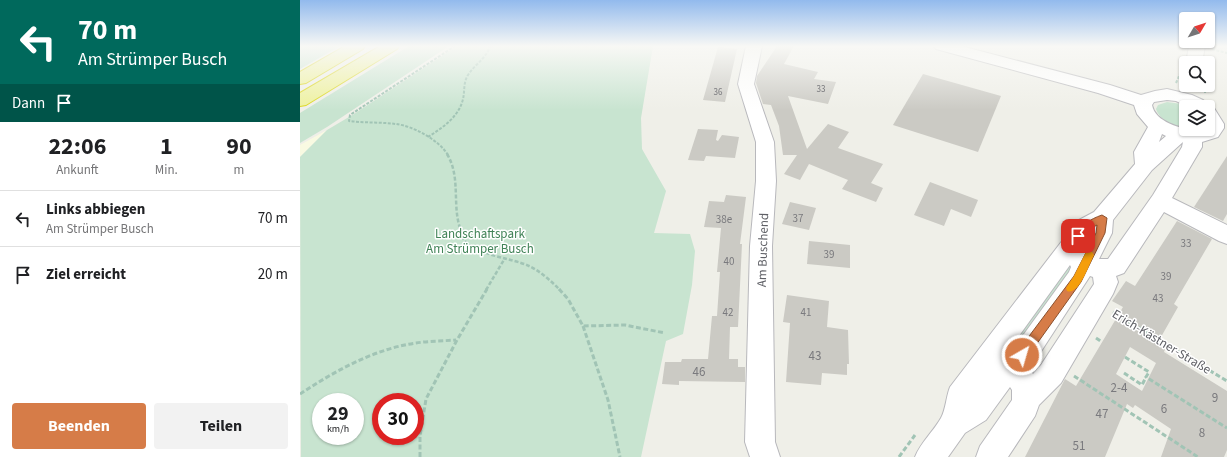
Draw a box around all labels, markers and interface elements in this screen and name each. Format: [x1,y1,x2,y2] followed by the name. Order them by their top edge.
[78,10,137,50] text: 70 m
[1179,12,1215,48] north arrow
[1179,12,1215,136] map controls
[12,16,64,68] icon: left
[78,47,227,72] text: Am Strümper Busch
[1179,56,1215,92] button: search
[817,83,826,96] house number: 33
[714,86,723,99] house number: 36
[53,92,75,114] icon: arrive
[12,93,45,114] text: Dann
[1179,100,1215,136] button: layers
[48,129,106,164] text: 22:06
[160,129,173,164] text: 1
[226,129,252,164] text: 90
[56,161,99,179] text: Ankunft
[155,161,178,179] text: Min.
[233,161,244,179] text: m
[46,199,145,220] text: Links abbiegen
[12,208,34,230] icon: left
[258,208,288,229] text: 70 m
[793,211,803,226] house number: 37
[716,212,733,227] house number: 38e
[753,213,773,288] street label: Am Buschend
[1061,219,1095,253] pin
[46,220,154,238] text: Am Strümper Busch
[426,225,534,258] park label: Landschaftspark Am Strümper Busch
[1067,225,1089,247] icon: arrive
[1181,236,1191,251] house number: 33
[824,247,834,262] house number: 39
[724,254,734,269] house number: 40
[12,264,34,286] icon: arrive
[46,264,126,285] text: Ziel erreicht
[258,264,288,285] text: 20 m
[1161,269,1171,284] house number: 39
[1153,291,1163,306] house number: 43
[723,305,733,320] house number: 42
[801,305,811,320] house number: 41
[1109,305,1214,379] street label: Erich-Kästner-Straße
[1001,334,1043,376] position arrow
[809,347,821,365] house number: 43
[693,363,705,381] house number: 46
[1111,379,1128,397] house number: 2-4
[1212,389,1218,407] house number: 9
[372,393,424,445] speed limit sign: 30
[327,400,349,428] text: 29
[1161,400,1167,418] house number: 6
[12,403,146,449] button: Beenden
[154,403,288,449] button: Teilen
[1096,405,1108,423] house number: 47
[327,422,349,436] text: km/h
[1199,424,1205,442] house number: 8
[1073,437,1085,455] house number: 51

